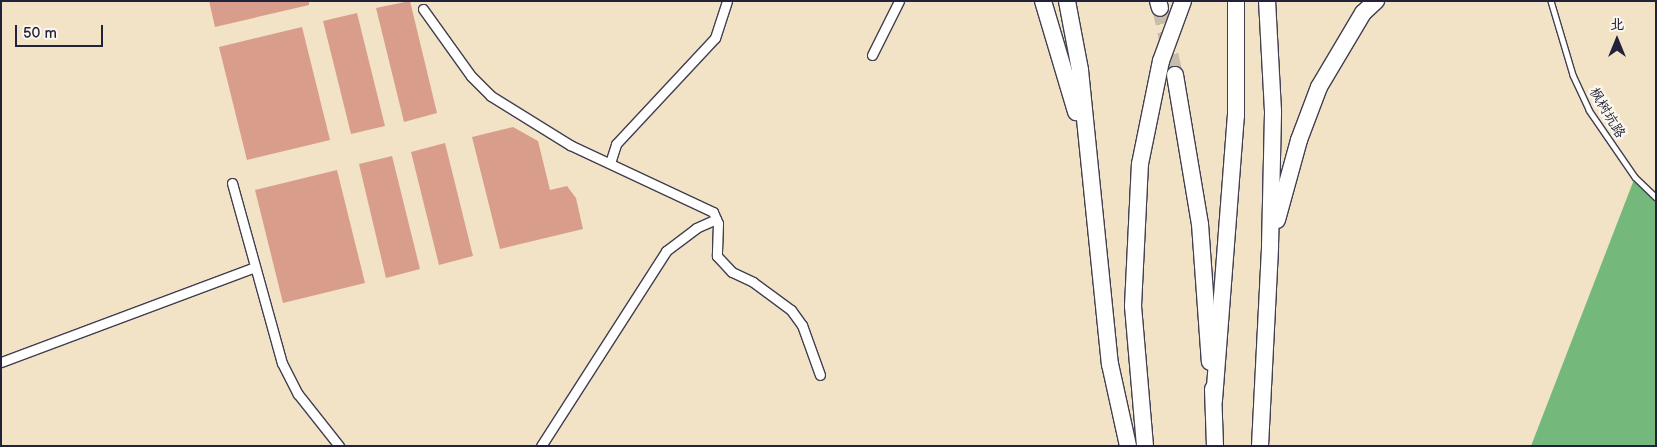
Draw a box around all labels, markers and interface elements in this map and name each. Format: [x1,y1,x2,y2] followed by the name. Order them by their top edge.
[18,15,105,47] scale bar
[1592,15,1642,65] north arrow
[1610,16,1624,33] text: 北
[23,24,57,43] text: 50 m
[1585,85,1629,141] street label: 枫树坑路

